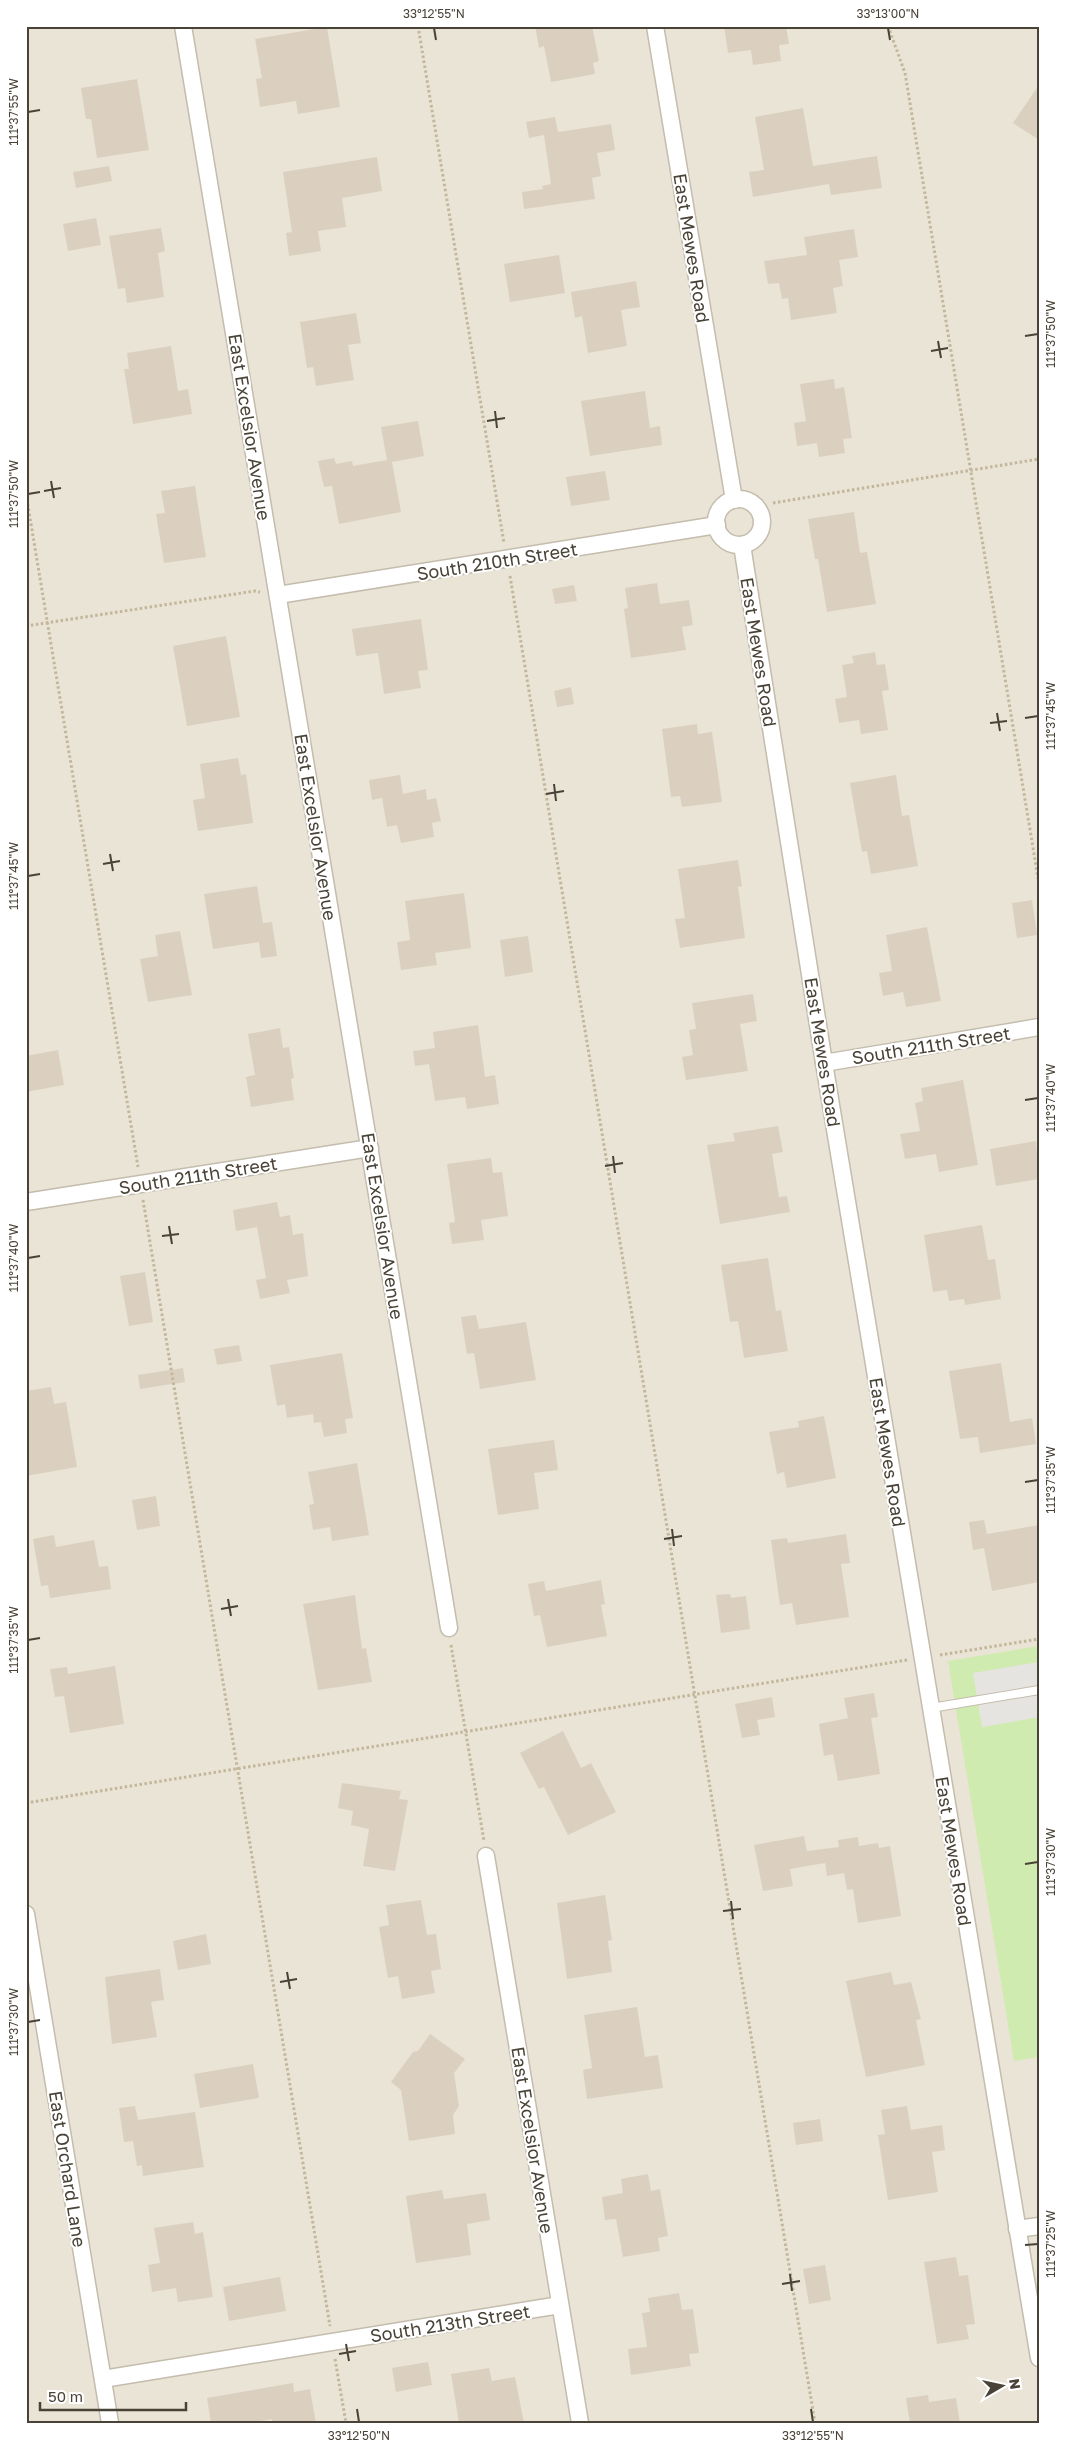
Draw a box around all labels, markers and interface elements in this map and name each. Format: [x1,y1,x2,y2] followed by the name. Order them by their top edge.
[403,6,465,21] text: 33°12'55"N
[857,6,919,21] text: 33°13'00"N
[6,78,21,146] text: 111°37'55"W
[669,172,715,324] street label: East Mewes Road
[1043,300,1058,368] text: 111°37'50"W
[224,332,276,522] street label: East Excelsior Avenue
[6,460,21,528] text: 111°37'50"W
[415,537,579,585] street label: South 210th Street
[736,576,782,728] street label: East Mewes Road
[1043,682,1058,750] text: 111°37'45"W
[290,732,342,922] street label: East Excelsior Avenue
[6,842,21,910] text: 111°37'45"W
[800,976,846,1128] street label: East Mewes Road
[850,1022,1012,1068] street label: South 211th Street
[1043,1063,1058,1132] text: 111°37'40"W
[357,1131,409,1321] street label: East Excelsior Avenue
[117,1152,279,1198] street label: South 211th Street
[6,1223,21,1292] text: 111°37'40"W
[865,1376,911,1528] street label: East Mewes Road
[1043,1446,1058,1514] text: 111°37'35"W
[6,1606,21,1674] text: 111°37'35"W
[931,1775,977,1927] street label: East Mewes Road
[1043,1827,1058,1896] text: 111°37'30"W
[6,1987,21,2056] text: 111°37'30"W
[507,2045,559,2235] street label: East Excelsior Avenue
[45,2089,91,2249] street label: East Orchard Lane
[1043,2210,1058,2278] text: 111°37'25"W
[368,2299,532,2347] street label: South 213th Street
[978,2362,1028,2412] north arrow
[1006,2377,1025,2390] text: N
[40,2379,186,2411] scale bar
[48,2387,83,2405] text: 50 m
[328,2428,390,2443] text: 33°12'50"N
[782,2428,844,2443] text: 33°12'55"N

